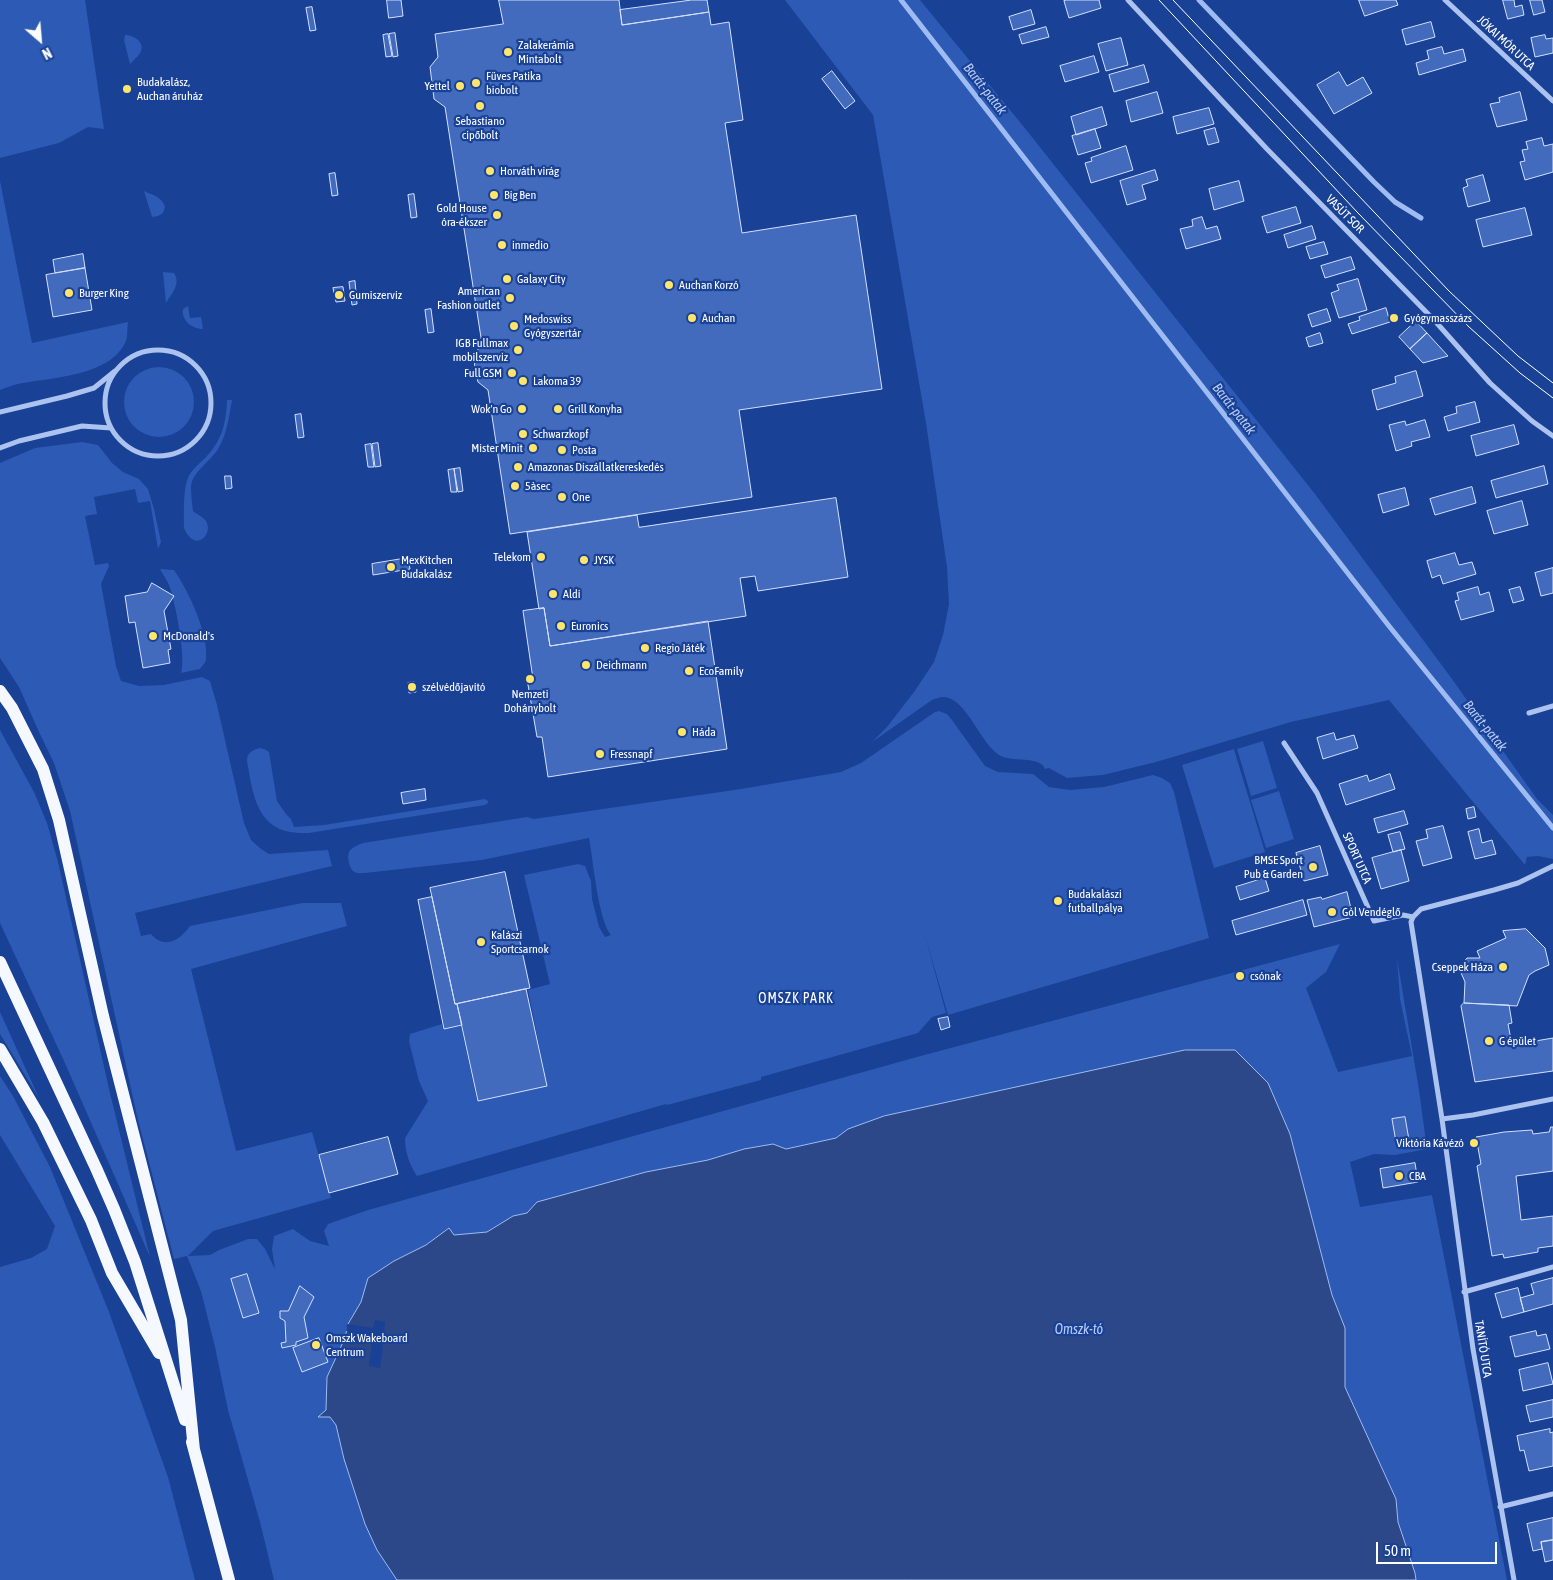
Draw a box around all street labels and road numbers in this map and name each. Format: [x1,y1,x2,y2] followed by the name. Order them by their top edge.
[1474,13,1538,73] street label: JÓKAI MÓR UTCA
[1323,192,1367,236] street label: VASÚT SOR
[1339,830,1375,886] street label: SPORT UTCA
[1471,1319,1495,1379] street label: TANÍTÓ UTCA

